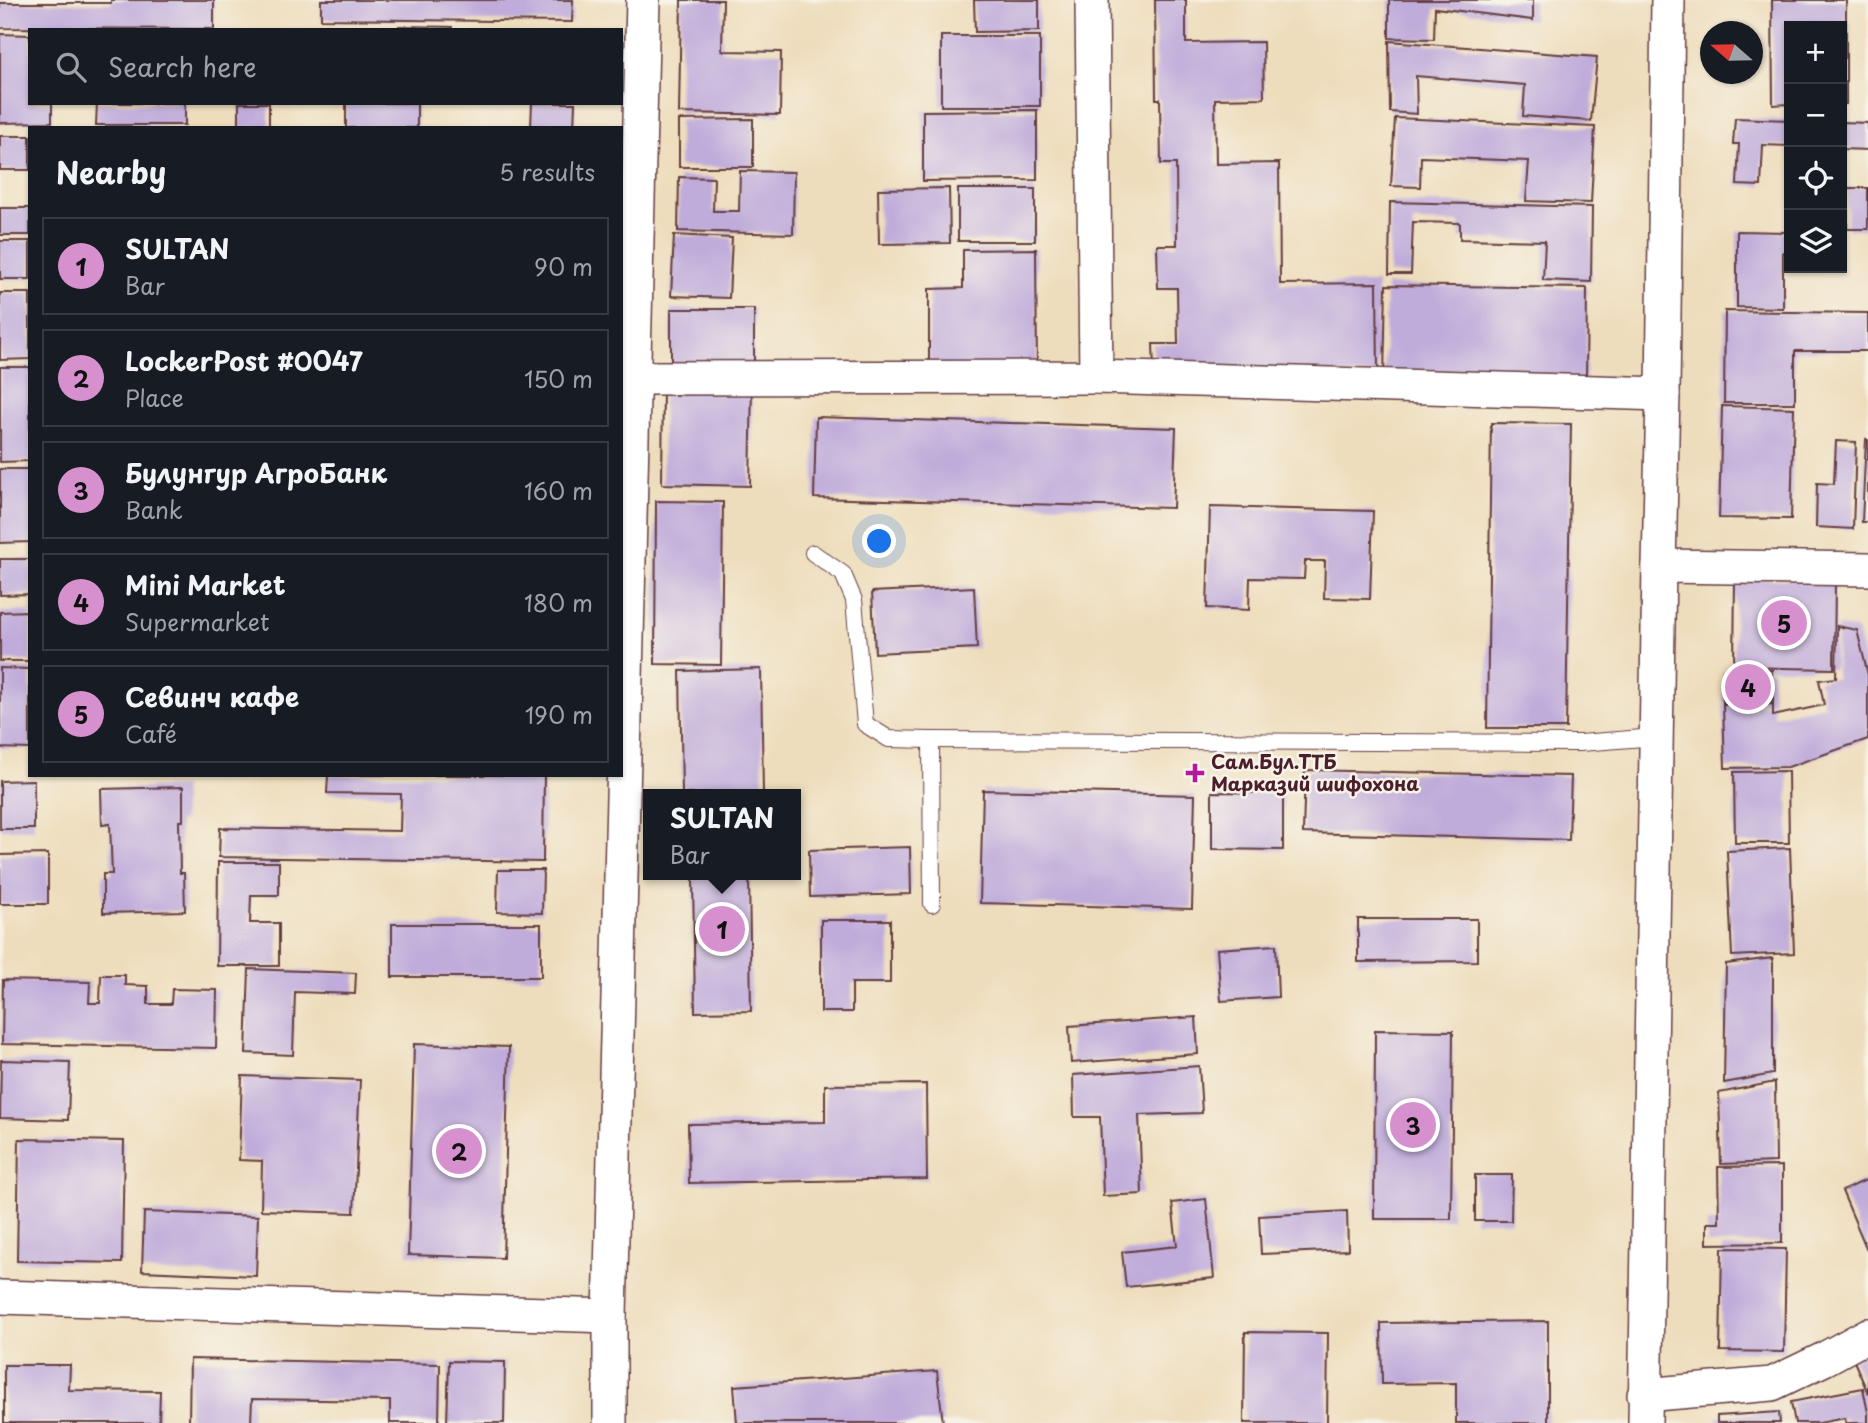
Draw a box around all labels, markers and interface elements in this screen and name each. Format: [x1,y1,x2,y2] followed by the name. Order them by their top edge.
[1700,21,1763,84] north arrow
[1784,21,1847,273] map controls
[1784,21,1847,84] button: +
[28,28,623,105] search box
[108,47,257,86] text: Search here
[52,48,90,86] icon: search
[1784,84,1847,147] button: −
[1784,147,1847,210] button: locate
[56,149,166,194] text: Nearby
[499,154,595,189] text: 5 results
[1784,210,1847,273] button: layers
[125,229,229,268] text: SULTAN
[76,249,87,284] text: 1
[534,249,593,284] text: 90 m
[125,268,165,303] text: Bar
[125,341,363,380] text: LockerPost #0047
[73,361,89,396] text: 2
[524,361,593,396] text: 150 m
[125,380,184,415] text: Place
[125,453,387,492] text: Булунгур АгроБанк
[73,473,89,508] text: 3
[524,473,593,508] text: 160 m
[125,492,183,527] text: Bank
[862,524,896,558] your location
[125,565,285,604] text: Mini Market
[73,585,89,620] text: 4
[524,585,593,620] text: 180 m
[1761,597,1807,649] pin: 5
[125,604,269,639] text: Supermarket
[1725,661,1771,713] pin: 4
[125,677,299,716] text: Севинч кафе
[74,697,88,732] text: 5
[525,697,593,732] text: 190 m
[125,716,177,751] text: Café
[1211,747,1419,797] place label: Сам.Бул.ТТБ Марказий шифохона
[1185,763,1205,783] marker: Сам.Бул.ТТБ Марказий шифохона
[643,789,801,880] popup
[670,798,774,837] text: SULTAN
[670,837,710,872] text: Bar
[699,903,745,955] pin: 1
[1390,1099,1436,1151] pin: 3
[436,1125,482,1177] pin: 2

